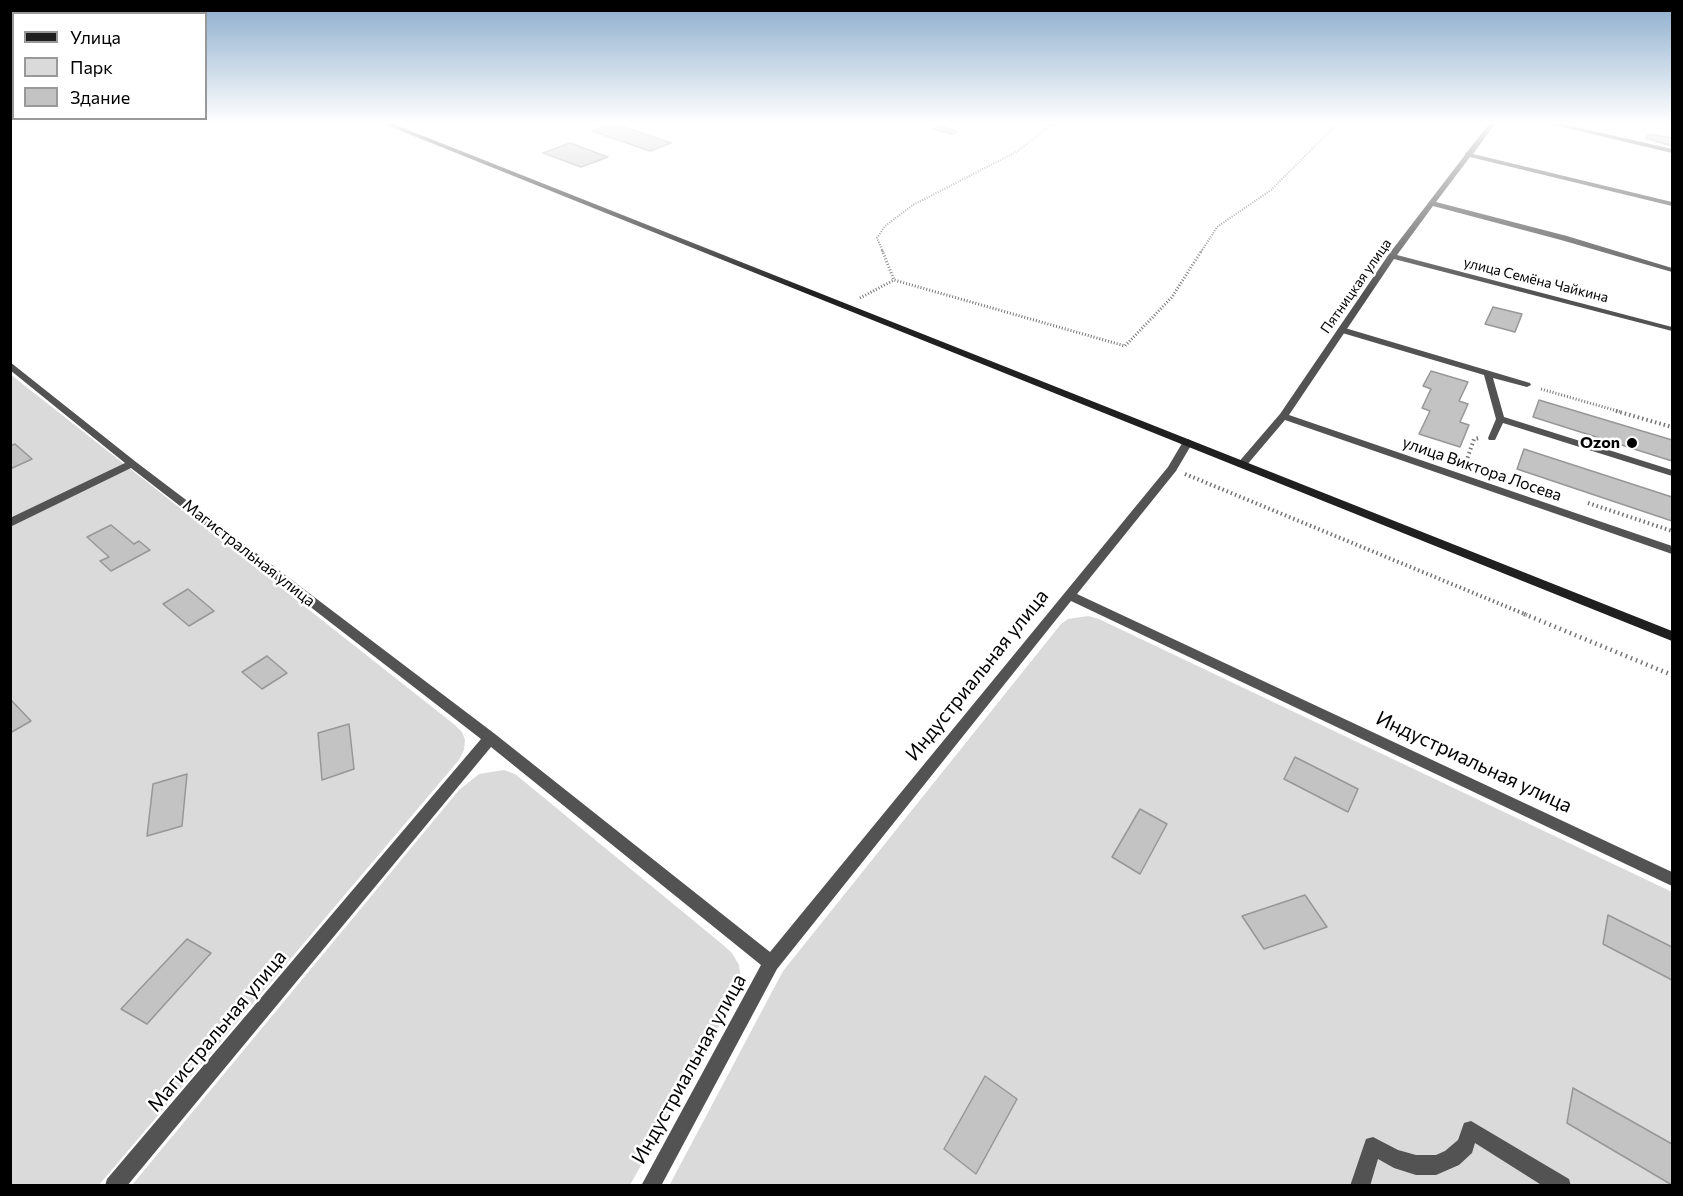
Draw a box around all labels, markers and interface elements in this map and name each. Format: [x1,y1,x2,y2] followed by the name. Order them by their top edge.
[12,12,207,120] legend
[70,26,121,48] text: Улица
[70,56,113,78] text: Парк
[70,86,130,108] text: Здание
[1317,235,1395,337] street label: Пятницкая улица
[1462,254,1610,306] street label: улица Семёна Чайкина
[1400,433,1564,505] street label: улица Виктора Лосева
[1580,433,1620,453] place label: Ozon
[1625,436,1639,450] marker: Ozon
[179,495,319,611] street label: Магистральная улица
[900,584,1054,766] street label: Индустриальная улица
[1372,706,1576,818] street label: Индустриальная улица
[142,945,292,1117] street label: Магистральная улица
[627,970,751,1168] street label: Индустриальная улица

